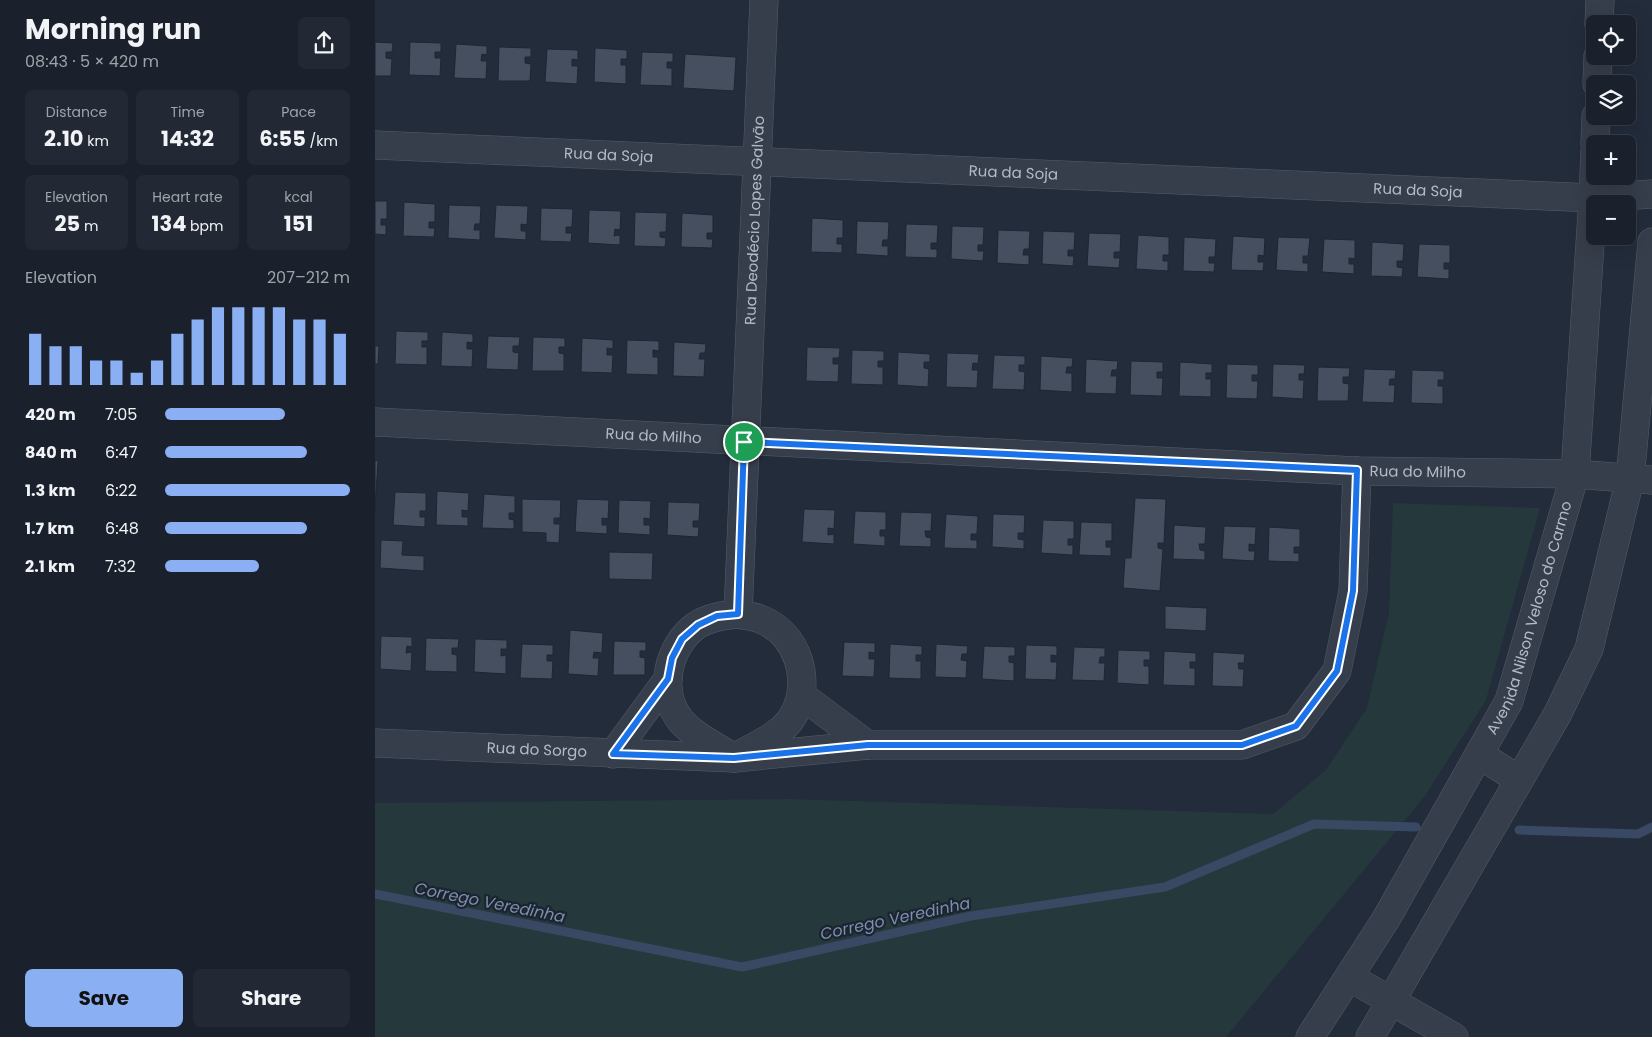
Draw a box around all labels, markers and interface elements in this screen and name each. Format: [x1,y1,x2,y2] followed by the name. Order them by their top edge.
[25,10,201,49] text: Morning run
[1586,15,1636,245] map controls
[1586,15,1636,65] button: locate
[298,17,350,69] button: share
[25,50,159,73] text: 08:43 · 5 × 420 m
[1586,75,1636,125] button: layers
[46,102,107,122] text: Distance
[170,102,205,122] text: Time
[281,102,316,122] text: Pace
[739,115,769,325] street label: Rua Deodécio Lopes Galvão
[44,124,84,153] text: 2.10
[161,124,214,153] text: 14:32
[259,124,306,153] text: 6:55
[84,131,109,151] text: km
[306,131,338,151] text: /km
[1586,135,1636,185] button: +
[564,142,654,167] street label: Rua da Soja
[968,160,1059,185] street label: Rua da Soja
[1373,177,1463,202] street label: Rua da Soja
[45,187,108,207] text: Elevation
[152,187,223,207] text: Heart rate
[284,187,313,207] text: kcal
[1586,195,1636,245] button: −
[55,209,80,238] text: 25
[152,209,186,238] text: 134
[284,209,313,238] text: 151
[80,216,98,236] text: m
[186,216,223,236] text: bpm
[25,266,97,289] text: Elevation
[267,266,350,289] text: 207–212 m
[25,403,76,426] text: 420 m
[105,403,137,426] text: 7:05
[723,421,765,463] pin
[605,423,702,448] street label: Rua do Milho
[730,428,758,456] icon: arrive
[25,441,77,464] text: 840 m
[105,441,137,464] text: 6:47
[1370,460,1466,482] street label: Rua do Milho
[25,479,75,502] text: 1.3 km
[105,479,137,502] text: 6:22
[1481,498,1577,738] street label: Avenida Nilson Veloso do Carmo
[25,517,74,540] text: 1.7 km
[105,517,139,540] text: 6:48
[25,555,75,578] text: 2.1 km
[105,555,136,578] text: 7:32
[486,737,587,762] street label: Rua do Sorgo
[413,877,567,928] water label: Corrego Veredinha
[818,891,972,946] water label: Corrego Veredinha
[25,969,183,1027] button: Save
[193,969,350,1027] button: Share

